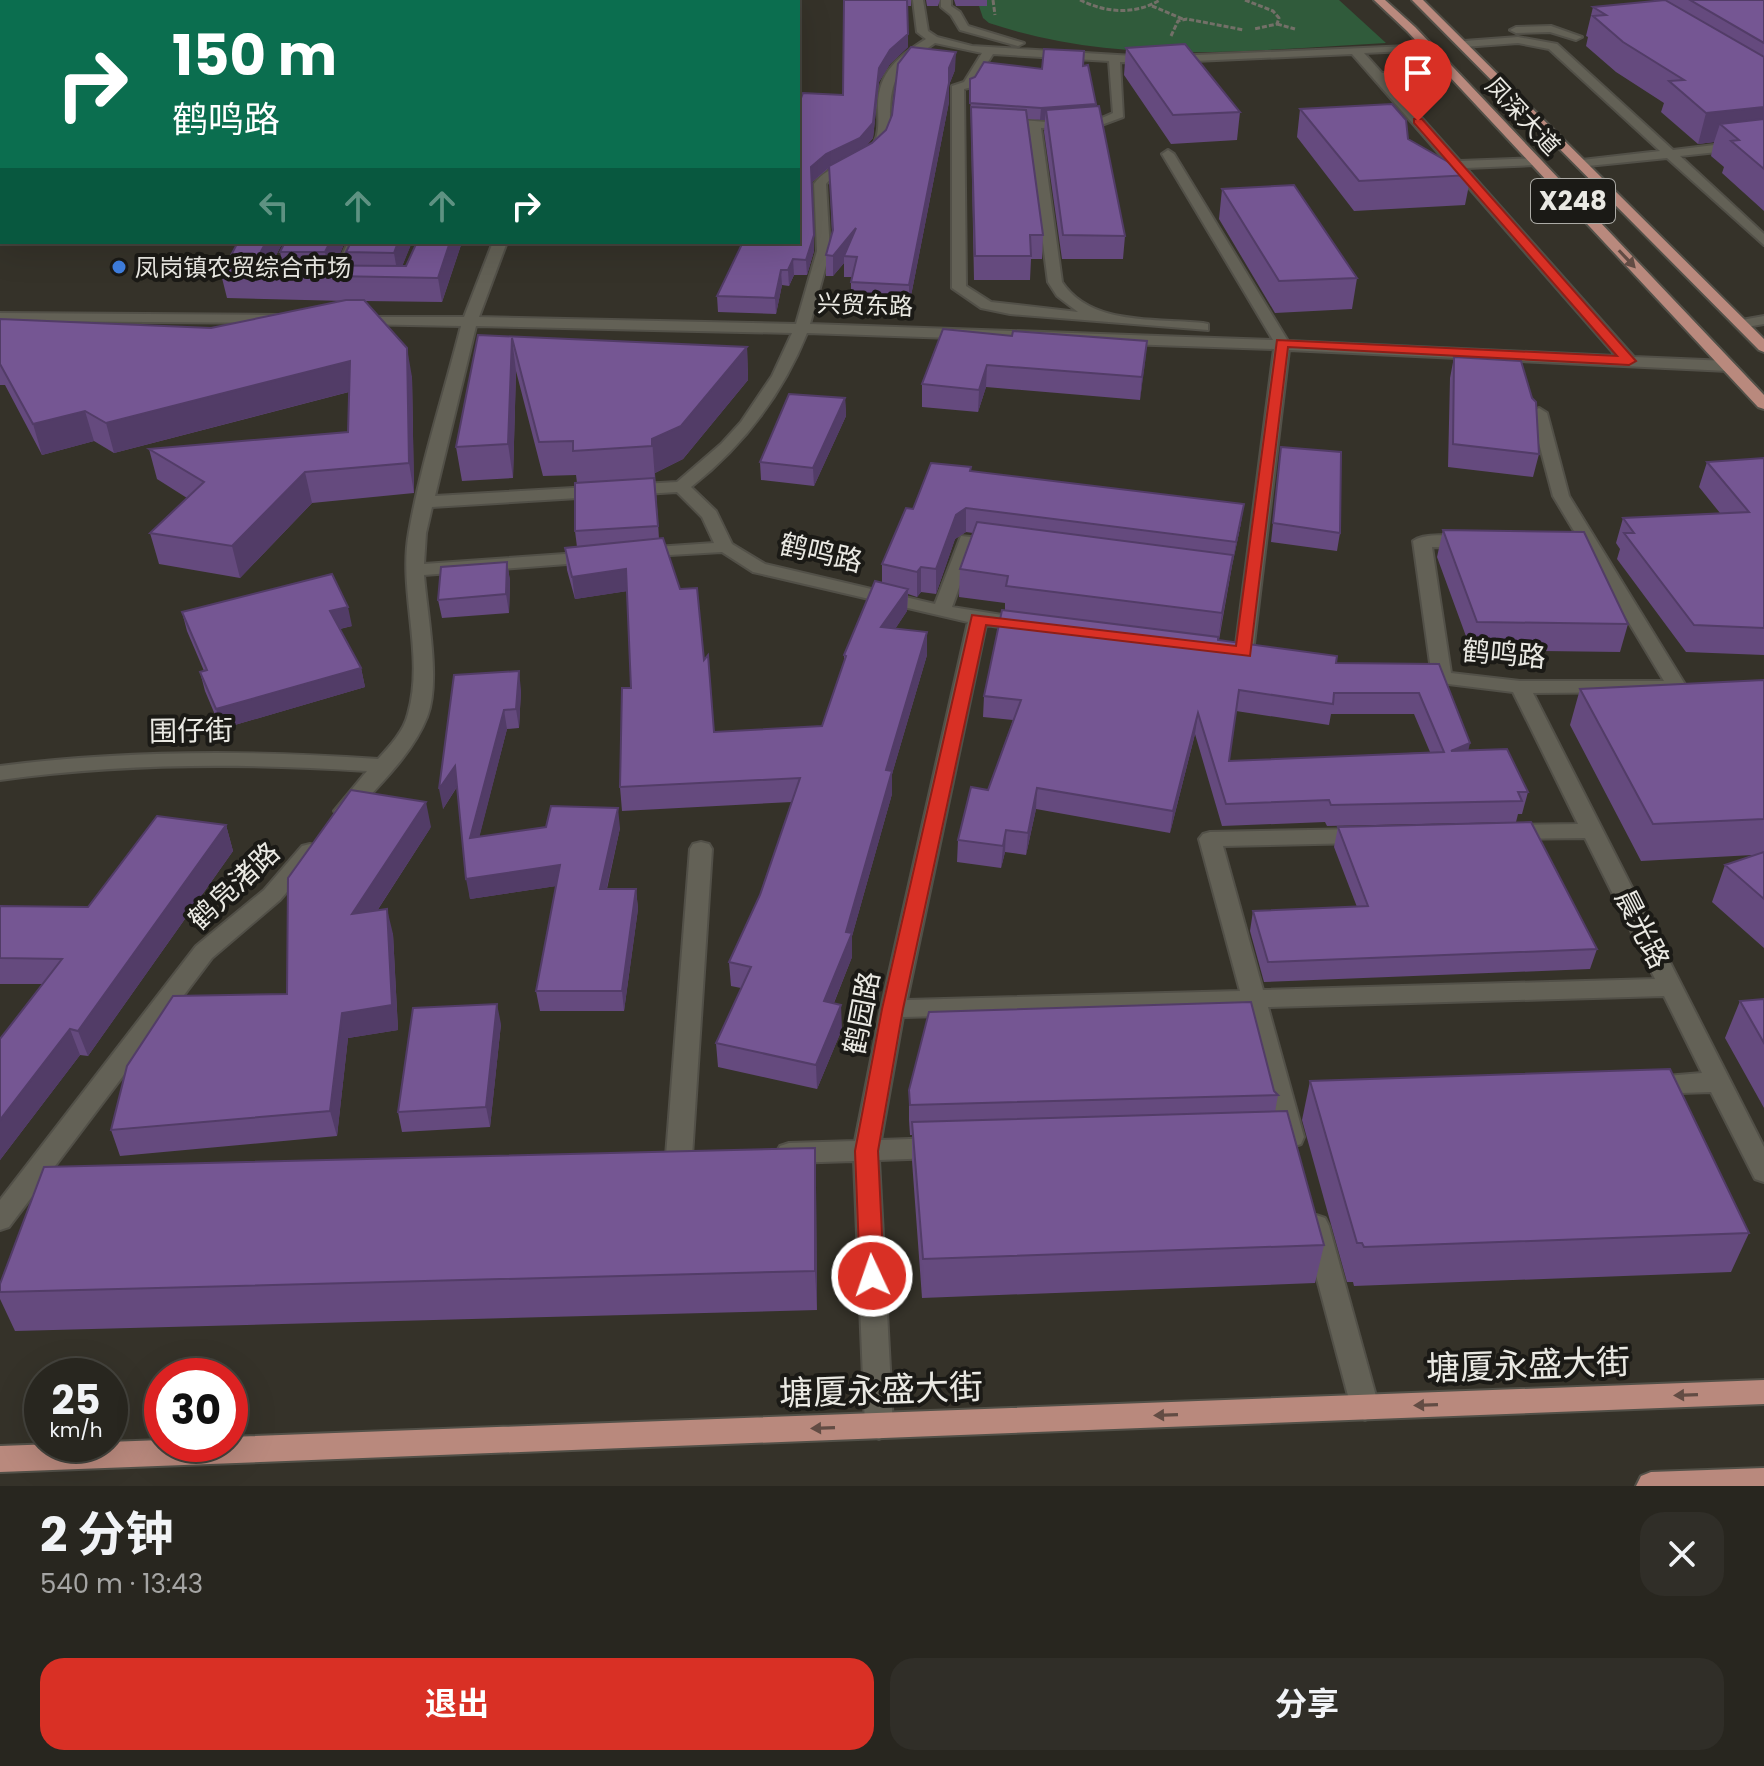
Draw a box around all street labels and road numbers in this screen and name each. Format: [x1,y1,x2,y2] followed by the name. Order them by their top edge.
[1478,70,1568,162] street label: 凤深大道
[1531,179,1615,223] road number: X248
[816,287,914,323] street label: 兴贸东路
[776,525,866,581] street label: 鹤鸣路
[1460,631,1548,677] street label: 鹤鸣路
[149,711,233,751] street label: 围仔街
[180,834,288,938] street label: 鹤凫渚路
[1606,883,1678,975] street label: 晨光路
[835,968,889,1058] street label: 鹤园路
[1425,1337,1631,1393] street label: 塘厦永盛大街
[778,1362,984,1418] street label: 塘厦永盛大街

